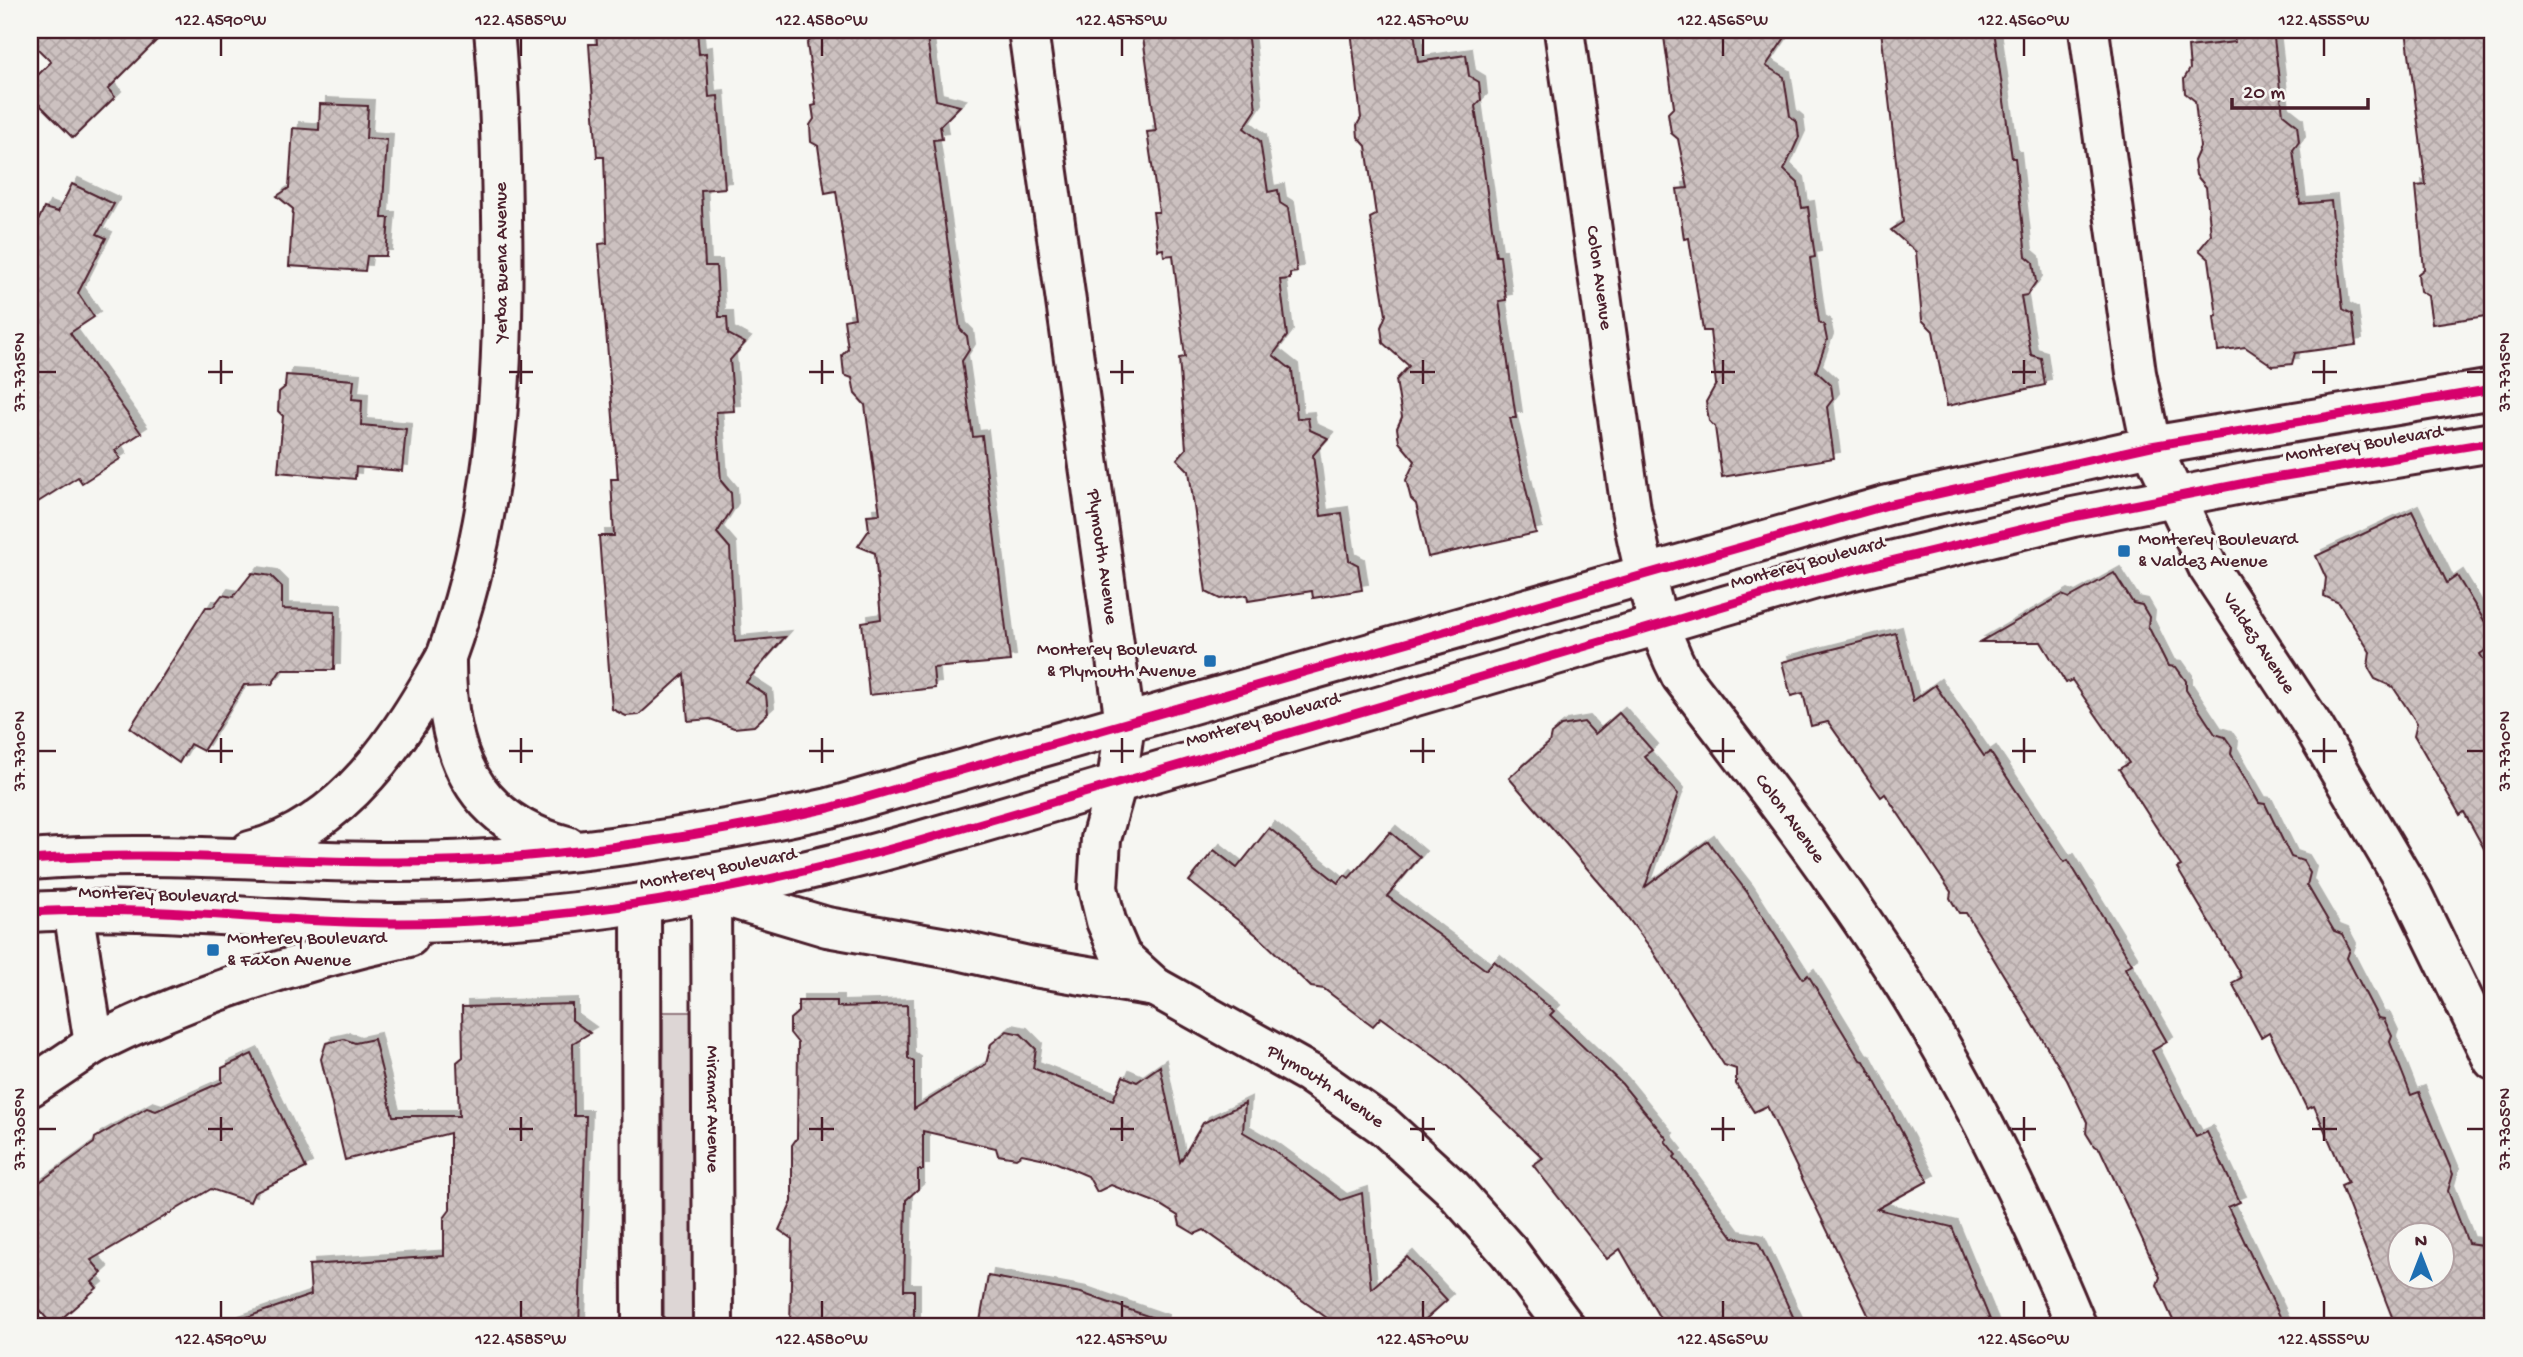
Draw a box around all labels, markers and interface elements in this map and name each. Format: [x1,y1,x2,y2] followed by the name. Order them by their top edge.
[174,11,267,32] text: 122.4590°W
[474,11,567,32] text: 122.4585°W
[775,11,868,32] text: 122.4580°W
[1076,11,1167,32] text: 122.4575°W
[1376,11,1469,32] text: 122.4570°W
[1677,11,1768,32] text: 122.4565°W
[1977,11,2070,32] text: 122.4560°W
[2278,11,2369,32] text: 122.4555°W
[2232,66,2369,110] scale bar
[2243,82,2285,107] text: 20 m
[490,182,514,345] street label: Yerba Buena Avenue
[1580,224,1617,331] street label: Colon Avenue
[11,332,32,413] text: 37.7315°N
[2496,332,2517,413] text: 37.7315°N
[2284,421,2446,469] street label: Monterey Boulevard
[1081,487,1123,626] street label: Plymouth Avenue
[2138,529,2299,574] place label: Monterey Boulevard & Valdez Avenue
[1728,532,1890,596] street label: Monterey Boulevard
[2116,543,2132,559] marker: Monterey Boulevard & Valdez Avenue
[2216,588,2300,698] street label: Valdez Avenue
[1037,639,1198,684] place label: Monterey Boulevard & Plymouth Avenue
[1202,653,1218,669] marker: Monterey Boulevard & Plymouth Avenue
[1183,687,1345,754] street label: Monterey Boulevard
[11,711,32,792] text: 37.7310°N
[2496,711,2517,792] text: 37.7310°N
[1749,770,1830,868] street label: Colon Avenue
[638,843,800,896] street label: Monterey Boulevard
[78,882,240,910] street label: Monterey Boulevard
[227,928,388,973] place label: Monterey Boulevard & Faxon Avenue
[205,942,221,958] marker: Monterey Boulevard & Faxon Avenue
[1261,1040,1388,1134] street label: Plymouth Avenue
[700,1045,724,1173] street label: Miramar Avenue
[11,1088,32,1171] text: 37.7305°N
[2496,1088,2517,1171] text: 37.7305°N
[2386,1220,2456,1290] north arrow
[2415,1231,2427,1254] text: N
[174,1330,267,1351] text: 122.4590°W
[474,1330,567,1351] text: 122.4585°W
[775,1330,868,1351] text: 122.4580°W
[1076,1330,1167,1351] text: 122.4575°W
[1376,1330,1469,1351] text: 122.4570°W
[1677,1330,1768,1351] text: 122.4565°W
[1977,1330,2070,1351] text: 122.4560°W
[2278,1330,2369,1351] text: 122.4555°W

